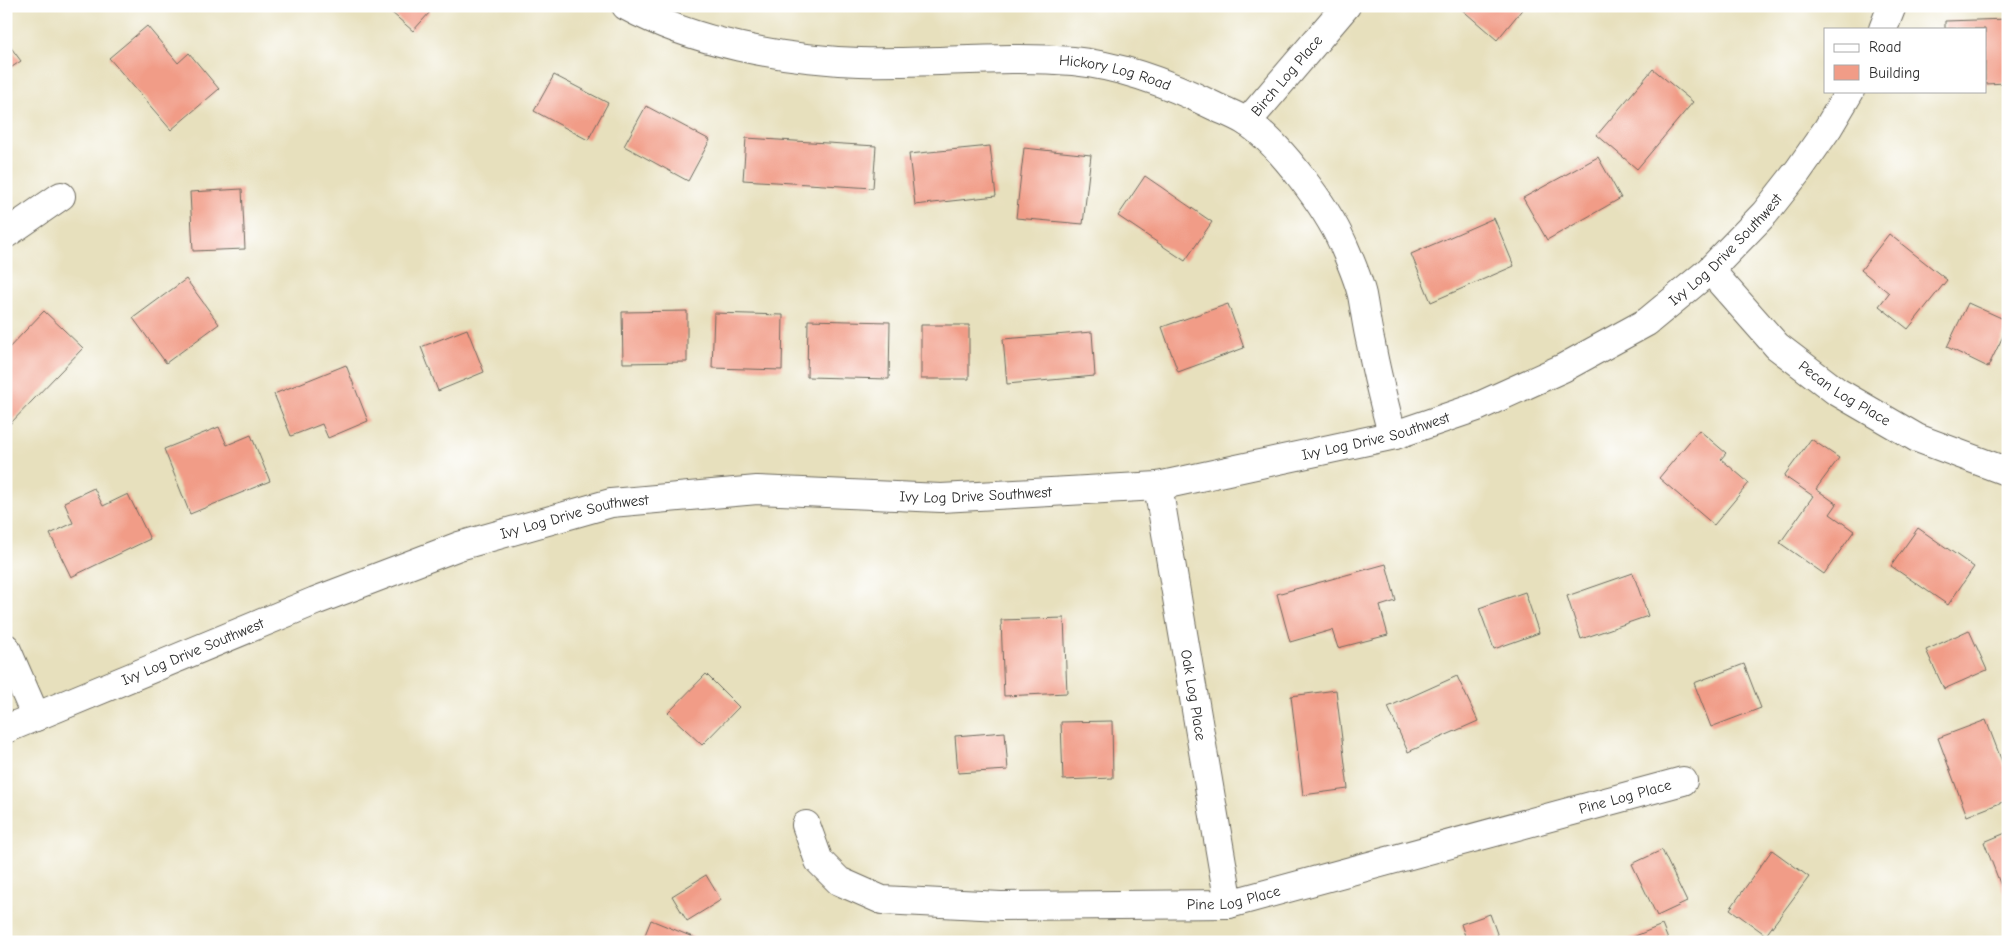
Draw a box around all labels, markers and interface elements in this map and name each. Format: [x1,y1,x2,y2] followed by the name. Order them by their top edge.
[1824,28,1986,92] legend
[1247,31,1327,120] street label: Birch Log Place
[1869,38,1901,56] text: Road
[1058,51,1173,94] street label: Hickory Log Road
[1869,64,1920,82] text: Building
[1665,189,1786,309] street label: Ivy Log Drive Southwest
[1795,357,1894,430] street label: Pecan Log Place
[1300,408,1453,464] street label: Ivy Log Drive Southwest
[899,483,1053,507] street label: Ivy Log Drive Southwest
[498,491,650,543] street label: Ivy Log Drive Southwest
[119,614,267,689] street label: Ivy Log Drive Southwest
[1177,648,1210,742] street label: Oak Log Place
[1577,775,1674,818] street label: Pine Log Place
[1187,881,1283,913] street label: Pine Log Place

